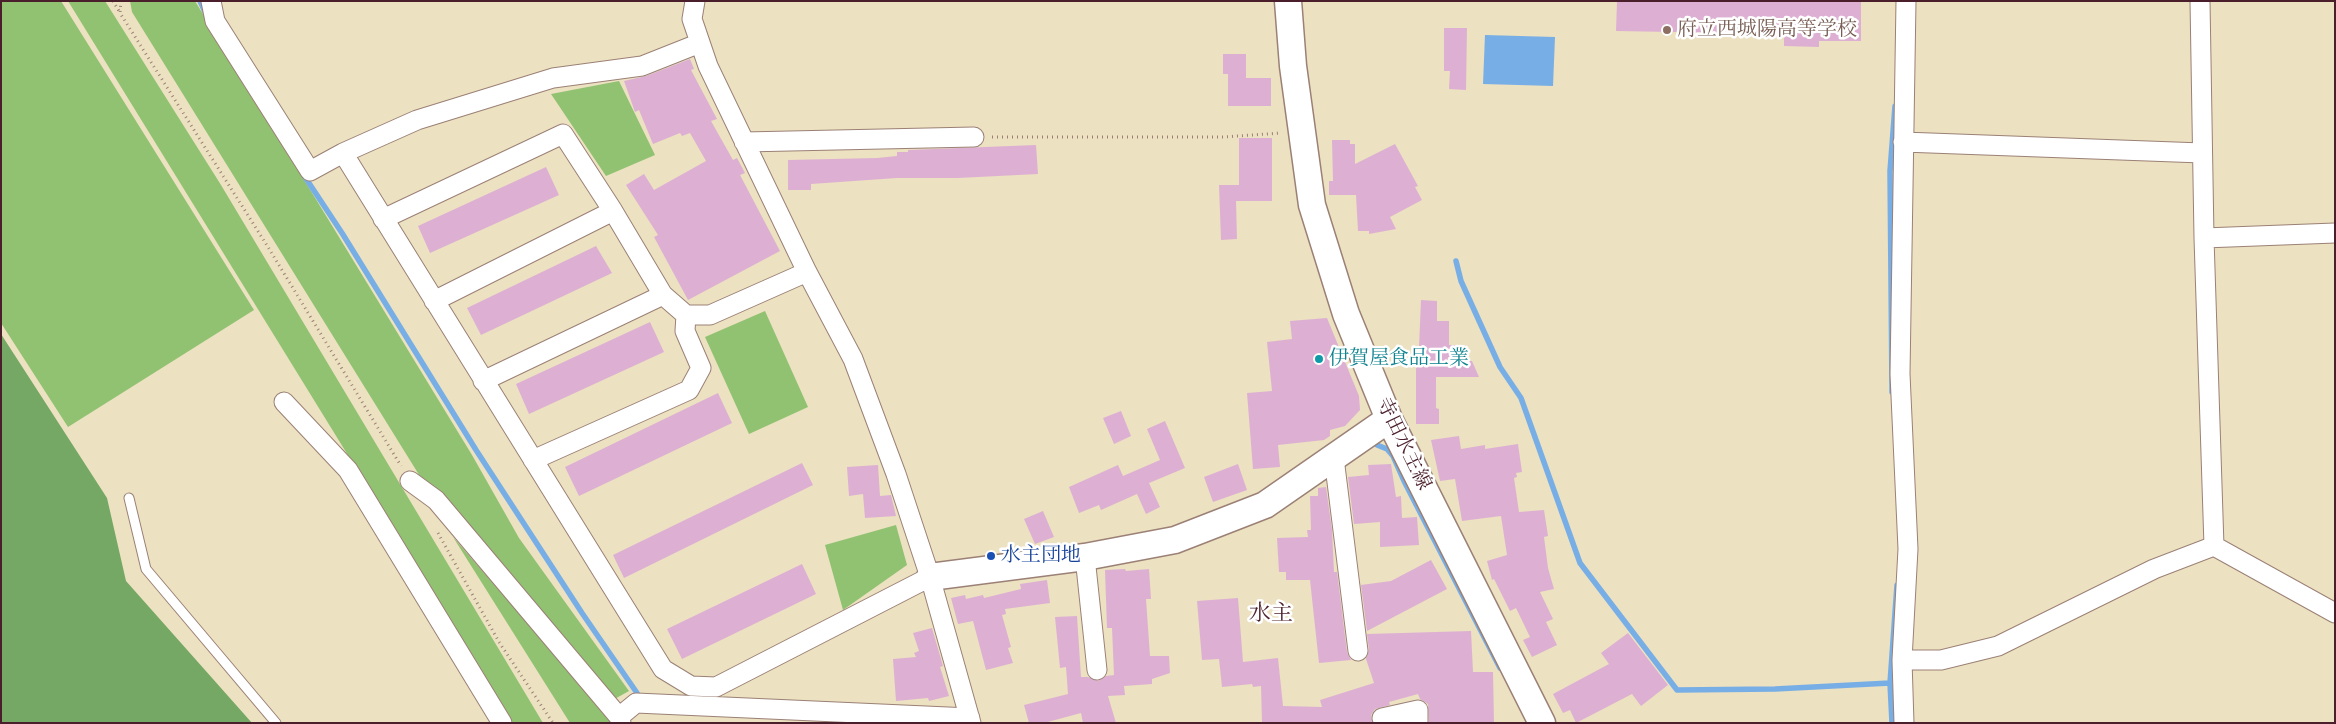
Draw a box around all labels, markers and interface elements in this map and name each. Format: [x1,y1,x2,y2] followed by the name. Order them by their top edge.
[1677,18,1857,42] place label: 府立西城陽高等学校
[1661,24,1673,36] marker: 府立西城陽高等学校
[1329,347,1469,371] place label: 伊賀屋食品工業
[1313,353,1325,365] marker: 伊賀屋食品工業
[1370,394,1436,494] street label: 寺田水主線
[1001,544,1081,568] place label: 水主団地
[985,550,997,562] marker: 水主団地
[1249,602,1293,628] district label: 水主

